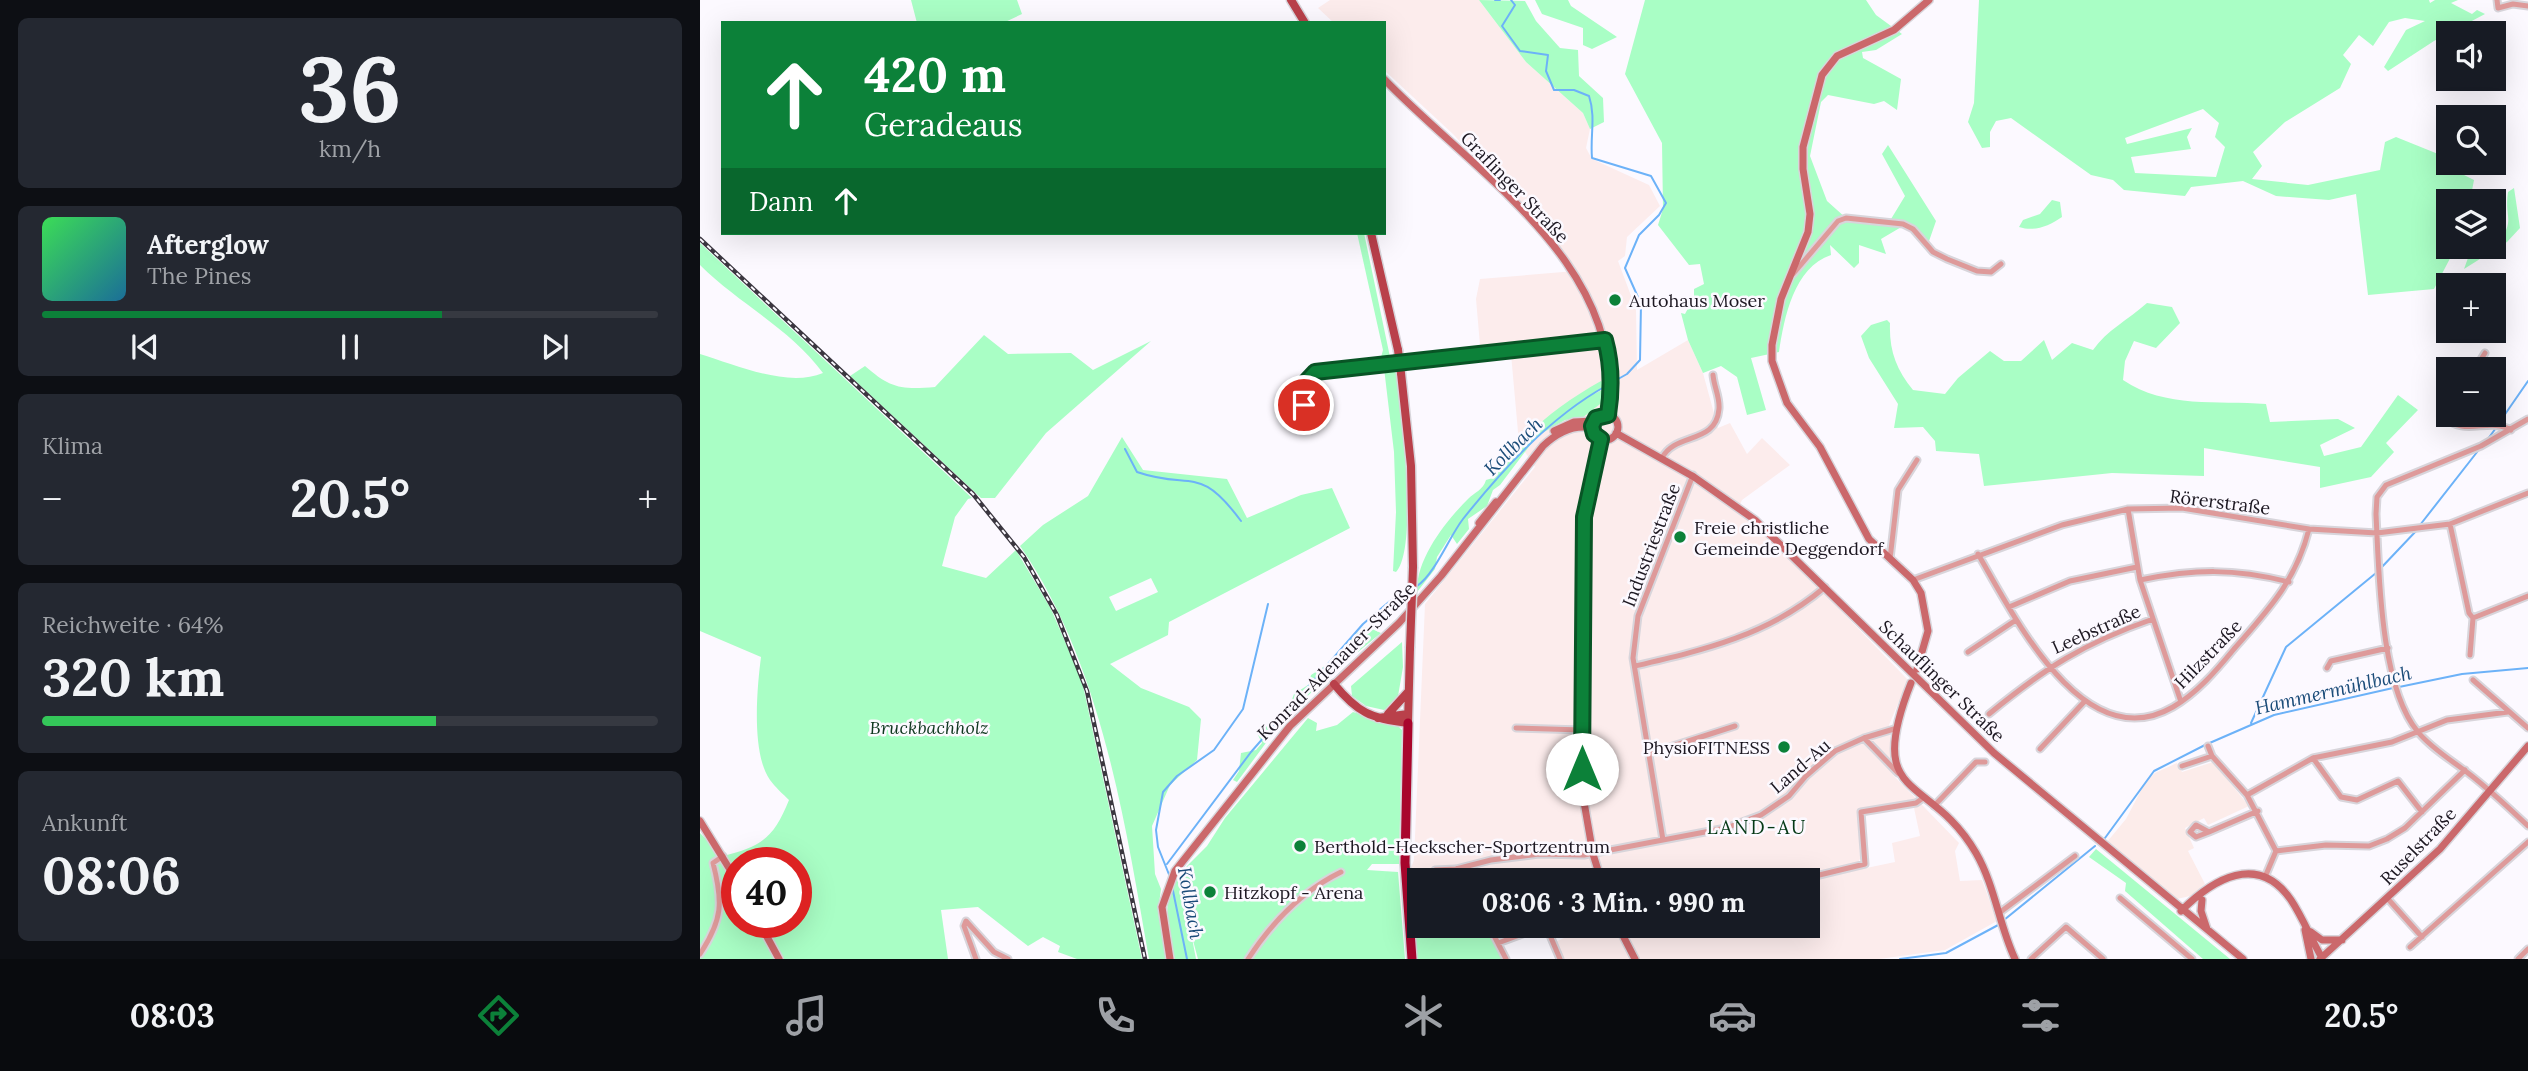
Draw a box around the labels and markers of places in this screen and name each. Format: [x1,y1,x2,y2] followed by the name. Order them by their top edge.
[1628,289,1765,312] place label: Autohaus Moser
[1607,292,1623,308] marker: Autohaus Moser
[1274,375,1334,435] pin
[1694,516,1885,560] place label: Freie christliche Gemeinde Deggendorf
[1672,529,1688,545] marker: Freie christliche Gemeinde Deggendorf
[1643,736,1770,759] place label: PhysioFITNESS
[1776,739,1792,755] marker: PhysioFITNESS
[1314,835,1610,858] place label: Berthold-Heckscher-Sportzentrum
[1292,838,1308,854] marker: Berthold-Heckscher-Sportzentrum
[1224,881,1363,904] place label: Hitzkopf - Arena
[1202,884,1218,900] marker: Hitzkopf - Arena

